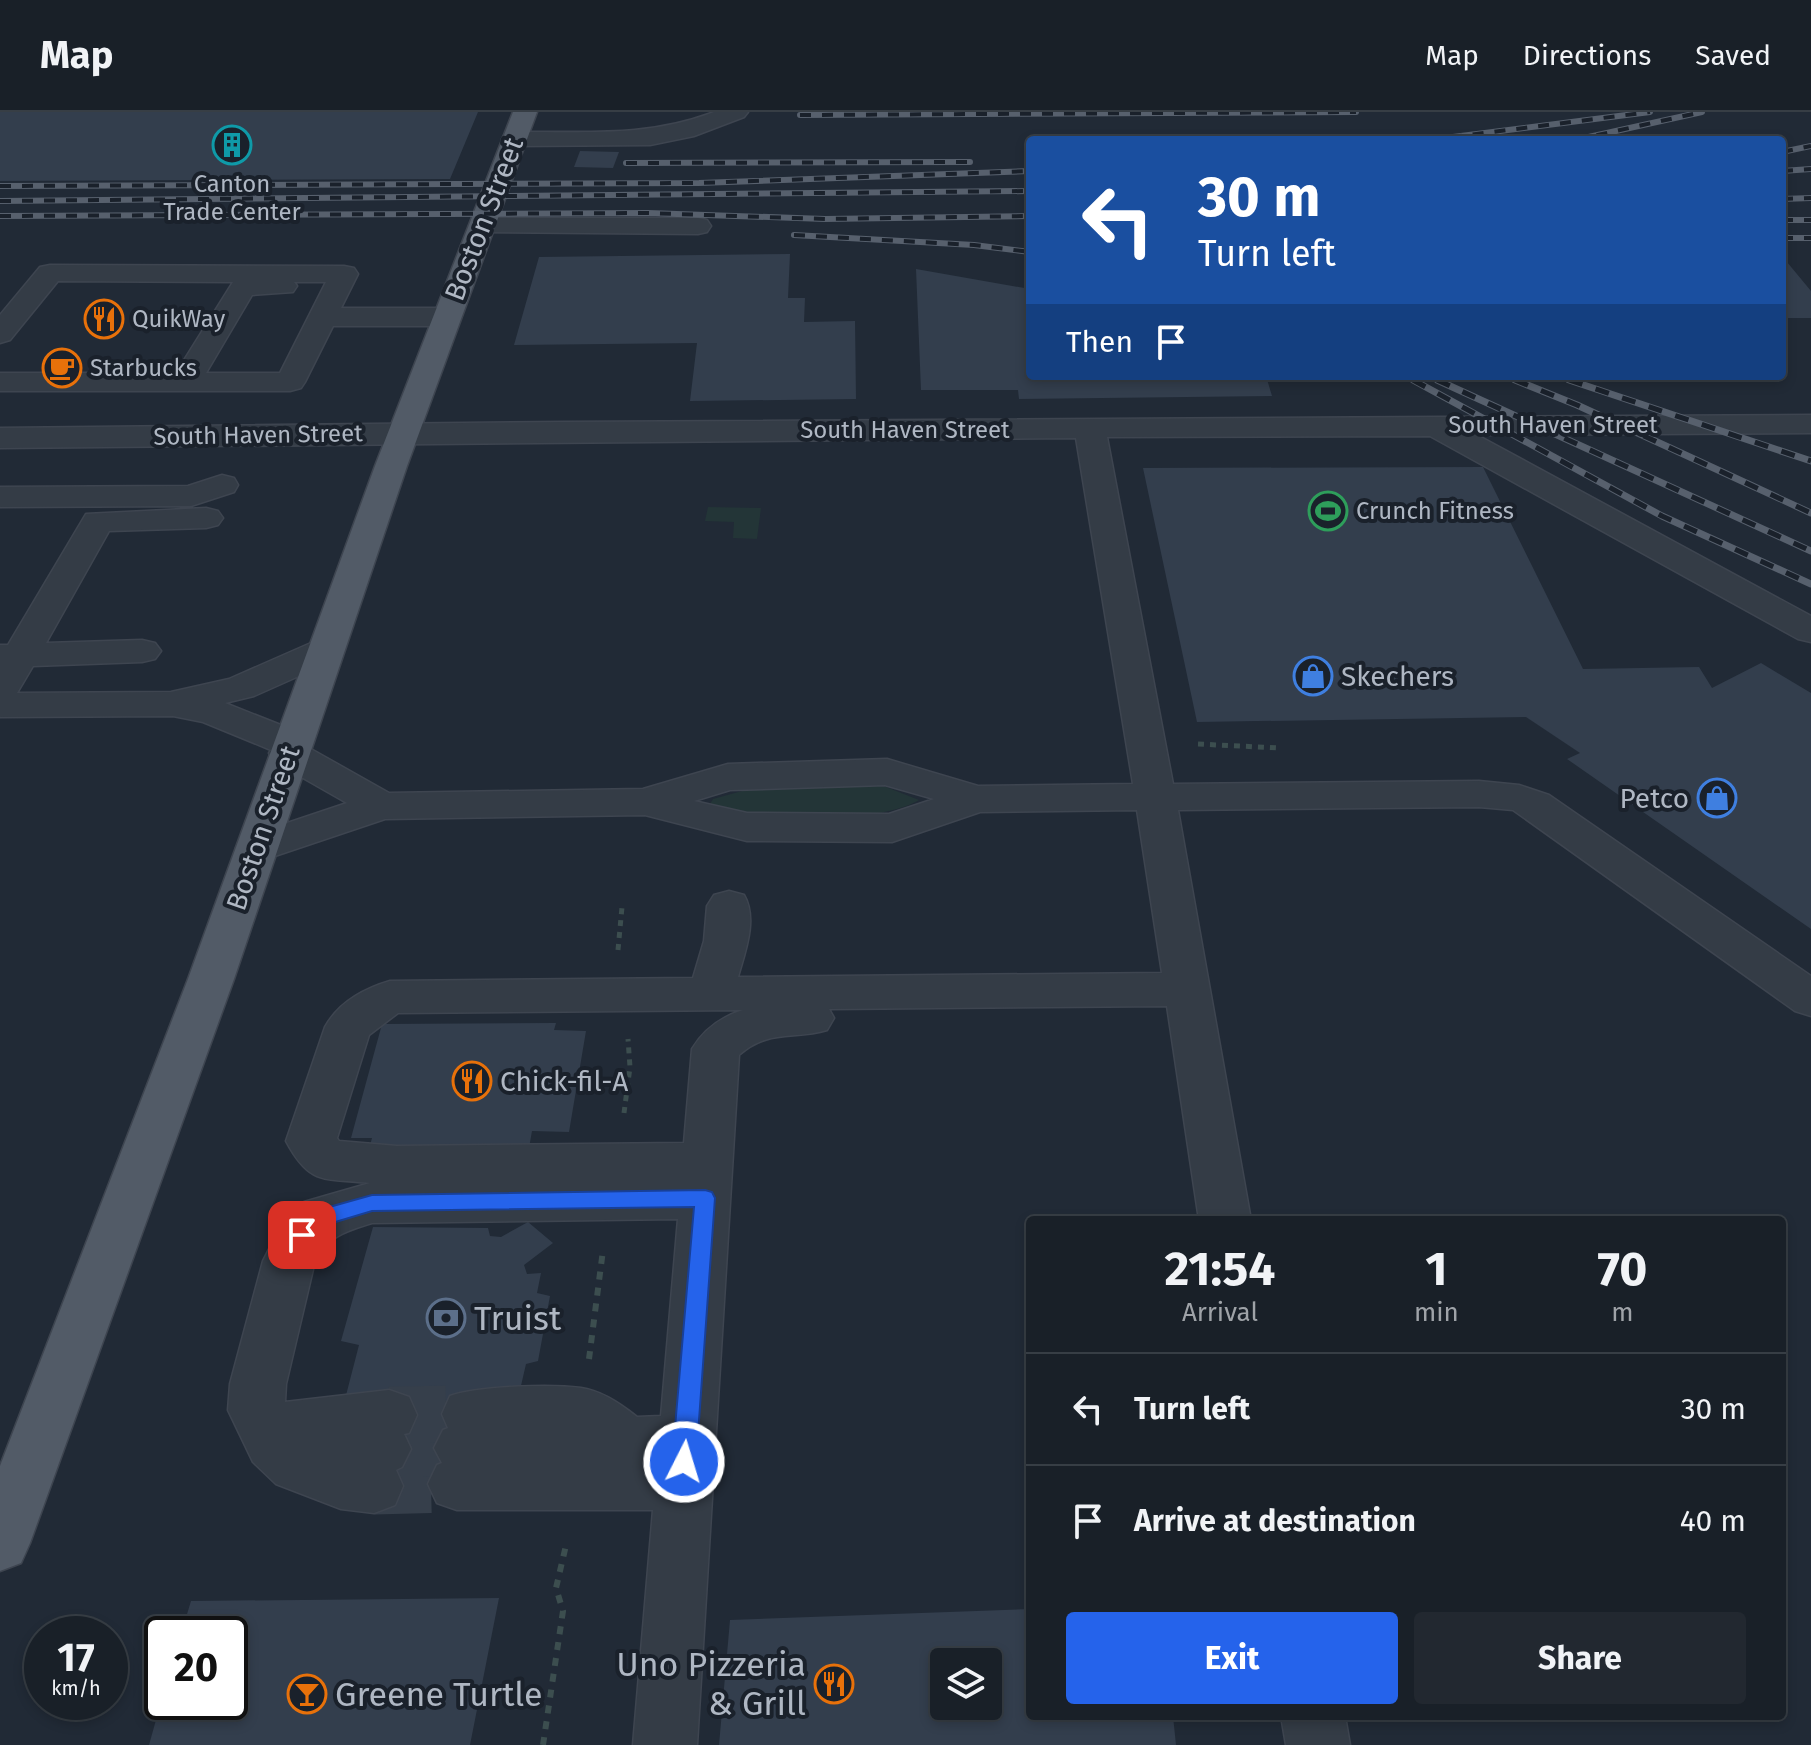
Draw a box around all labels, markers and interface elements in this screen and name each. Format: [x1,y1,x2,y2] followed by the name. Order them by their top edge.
[40,32,113,78] text: Map
[1425,39,1479,72] text: Map
[1523,39,1651,72] text: Directions
[1695,39,1771,72] text: Saved
[211,124,253,166] building icon: Canton Trade Center
[438,132,531,305] street label: Boston Street
[1198,164,1320,231] text: 30 m
[1066,168,1170,272] icon: left
[163,170,302,226] place label: Canton Trade Center
[1198,232,1336,276] text: Turn left
[83,298,125,340] restaurant icon: QuikWay
[132,305,225,333] place label: QuikWay
[1149,320,1193,364] icon: arrive
[1066,324,1133,360] text: Then
[41,347,83,389] cafe icon: Starbucks
[90,354,197,382] place label: Starbucks
[1448,411,1658,439] street label: South Haven Street
[800,416,1010,444] street label: South Haven Street
[153,419,363,451] street label: South Haven Street
[1307,490,1349,532] sports icon: Crunch Fitness
[1356,497,1514,525] place label: Crunch Fitness
[1292,655,1334,697] shop icon: Skechers
[1341,660,1454,693] place label: Skechers
[219,740,307,915] street label: Boston Street
[1696,777,1738,819] shop icon: Petco
[1619,782,1689,815] place label: Petco
[451,1060,493,1102] restaurant icon: Chick-fil-A
[500,1065,628,1098] place label: Chick-fil-A
[268,1201,336,1269] pin
[280,1213,324,1257] icon: arrive
[1165,1240,1275,1298] text: 21:54
[1425,1240,1448,1298] text: 1
[1597,1240,1647,1298] text: 70
[425,1297,467,1339] bank icon: Truist
[1182,1297,1258,1328] text: Arrival
[1414,1297,1459,1328] text: min
[1611,1297,1634,1328] text: m
[474,1298,562,1339] place label: Truist
[1066,1387,1110,1431] icon: left
[1134,1391,1250,1427] text: Turn left
[1681,1391,1746,1427] text: 30 m
[642,1420,726,1504] position arrow
[1066,1499,1110,1543] icon: arrive
[1134,1503,1416,1539] text: Arrive at destination
[1680,1503,1746,1539] text: 40 m
[1066,1612,1398,1704] button: Exit
[1414,1612,1746,1704] button: Share
[144,1616,248,1720] speed limit sign: 20
[57,1634,95,1682] text: 17
[616,1644,806,1724] place label: Uno Pizzeria & Grill
[930,1648,1002,1720] map controls
[930,1648,1002,1720] button: layers
[813,1663,855,1705] restaurant icon: Uno Pizzeria & Grill
[286,1673,328,1715] bar icon: Greene Turtle
[335,1674,542,1715] place label: Greene Turtle
[51,1676,101,1700] text: km/h

